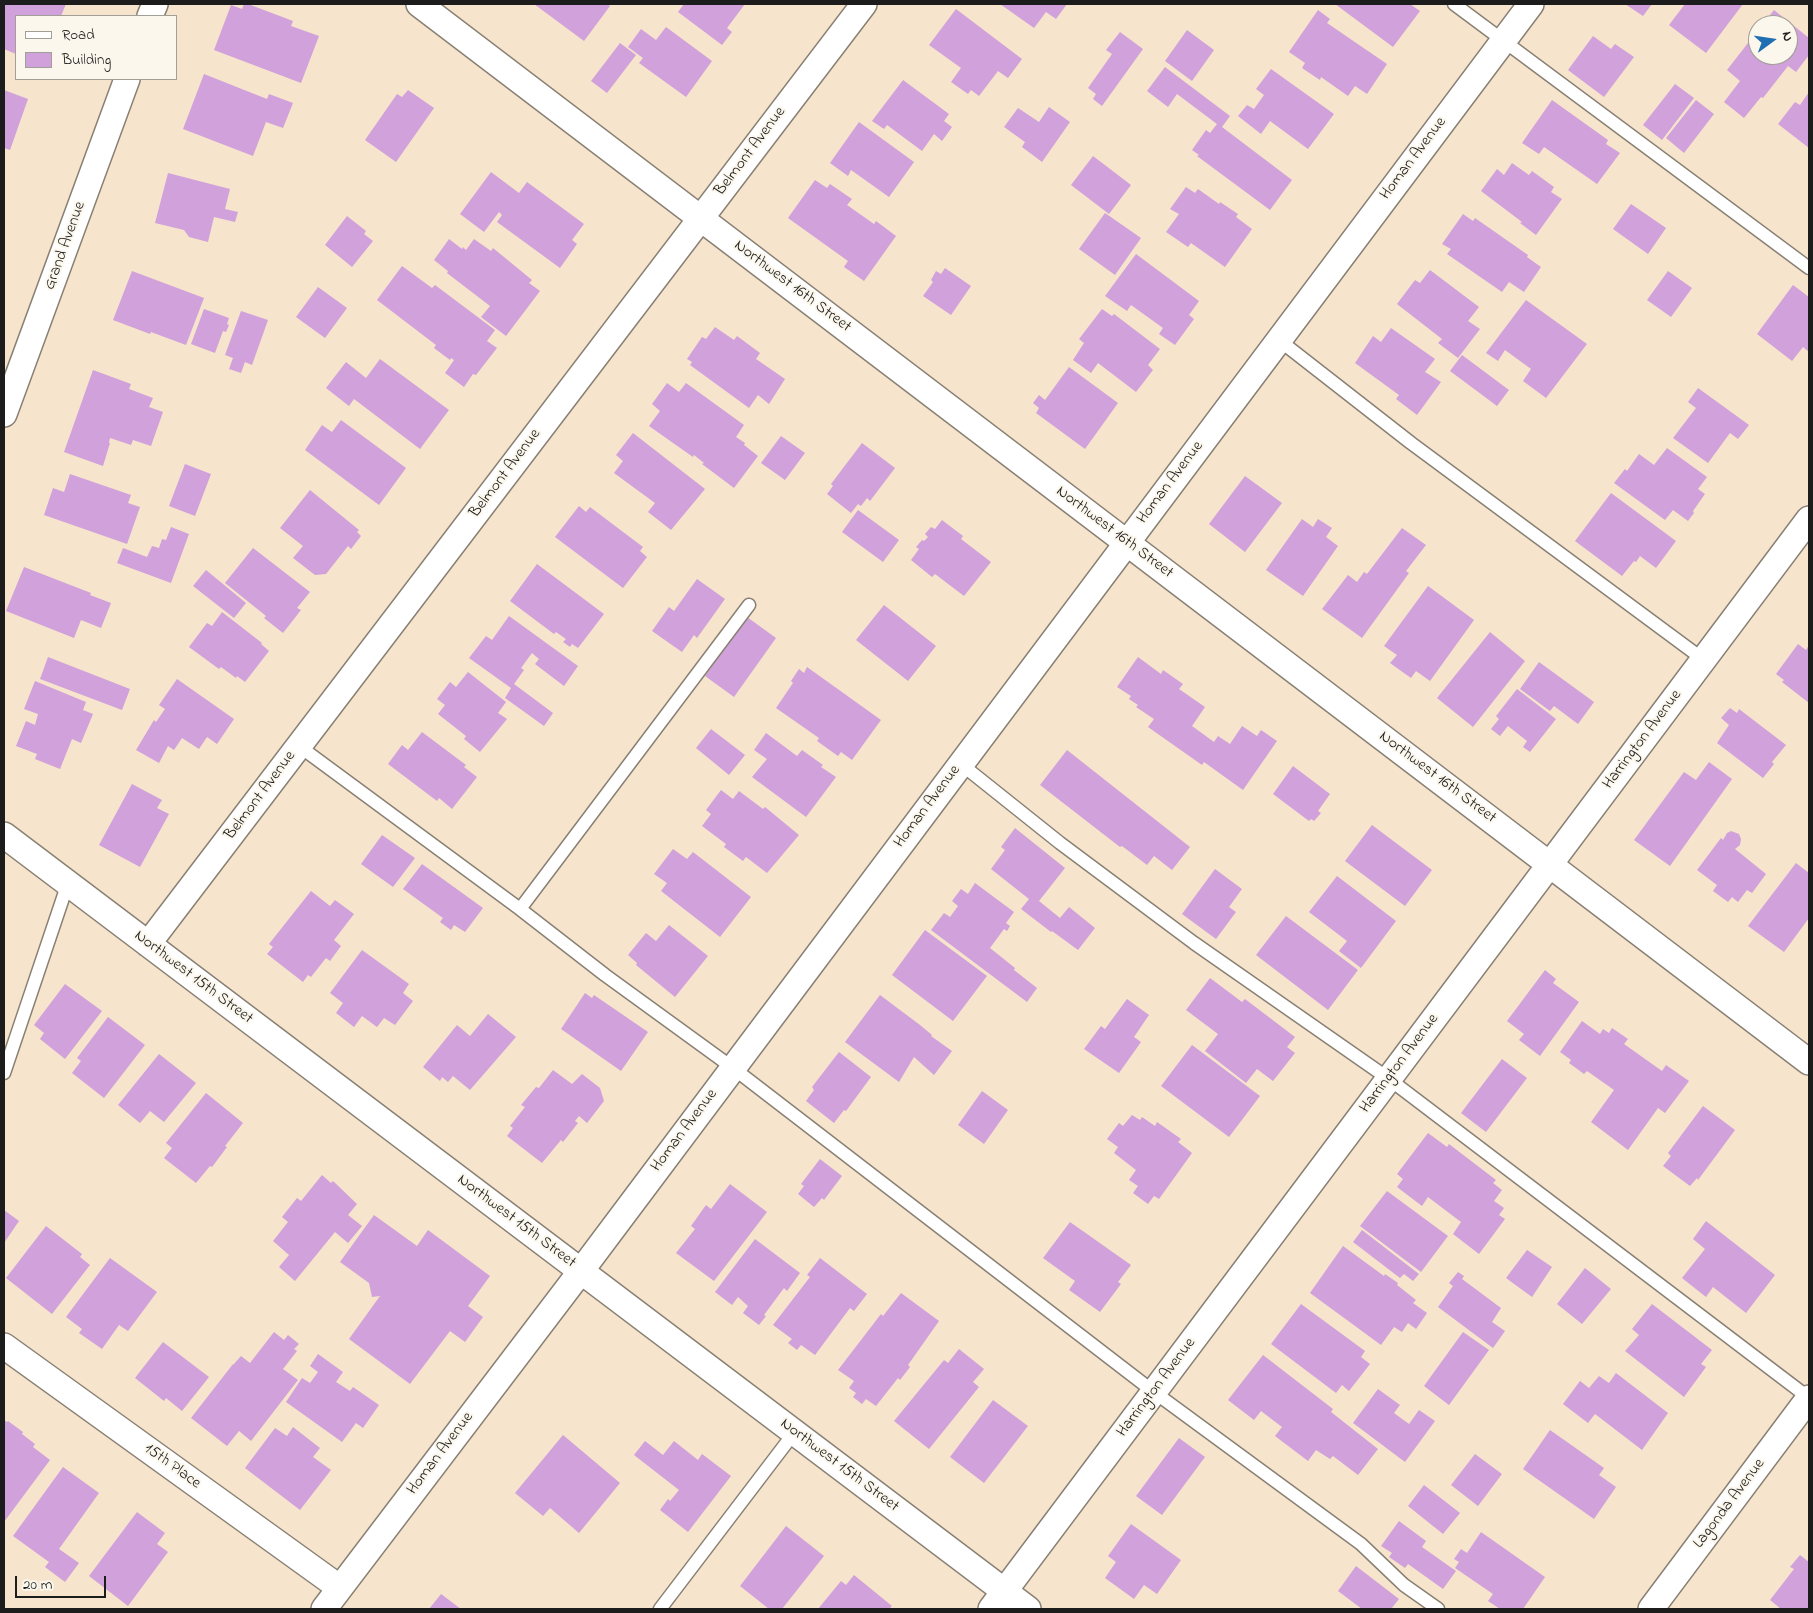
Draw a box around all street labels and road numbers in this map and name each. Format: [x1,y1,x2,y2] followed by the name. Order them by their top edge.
[711,104,791,200] street label: Belmont Avenue
[1377,114,1451,204] street label: Homan Avenue
[41,199,91,293] street label: Grand Avenue
[730,237,854,337] street label: Northwest 16th Street
[466,426,546,522] street label: Belmont Avenue
[1134,438,1208,528] street label: Homan Avenue
[1052,483,1176,583] street label: Northwest 16th Street
[1599,687,1687,793] street label: Harrington Avenue
[1375,728,1499,828] street label: Northwest 16th Street
[221,748,301,844] street label: Belmont Avenue
[891,762,965,852] street label: Homan Avenue
[130,927,256,1029] street label: Northwest 15th Street
[1356,1011,1444,1117] street label: Harrington Avenue
[648,1086,722,1176] street label: Homan Avenue
[453,1171,579,1273] street label: Northwest 15th Street
[1113,1335,1201,1441] street label: Harrington Avenue
[404,1409,478,1499] street label: Homan Avenue
[776,1415,902,1517] street label: Northwest 15th Street
[140,1440,204,1494] street label: 15th Place
[1690,1455,1770,1553] street label: Lagonda Avenue

